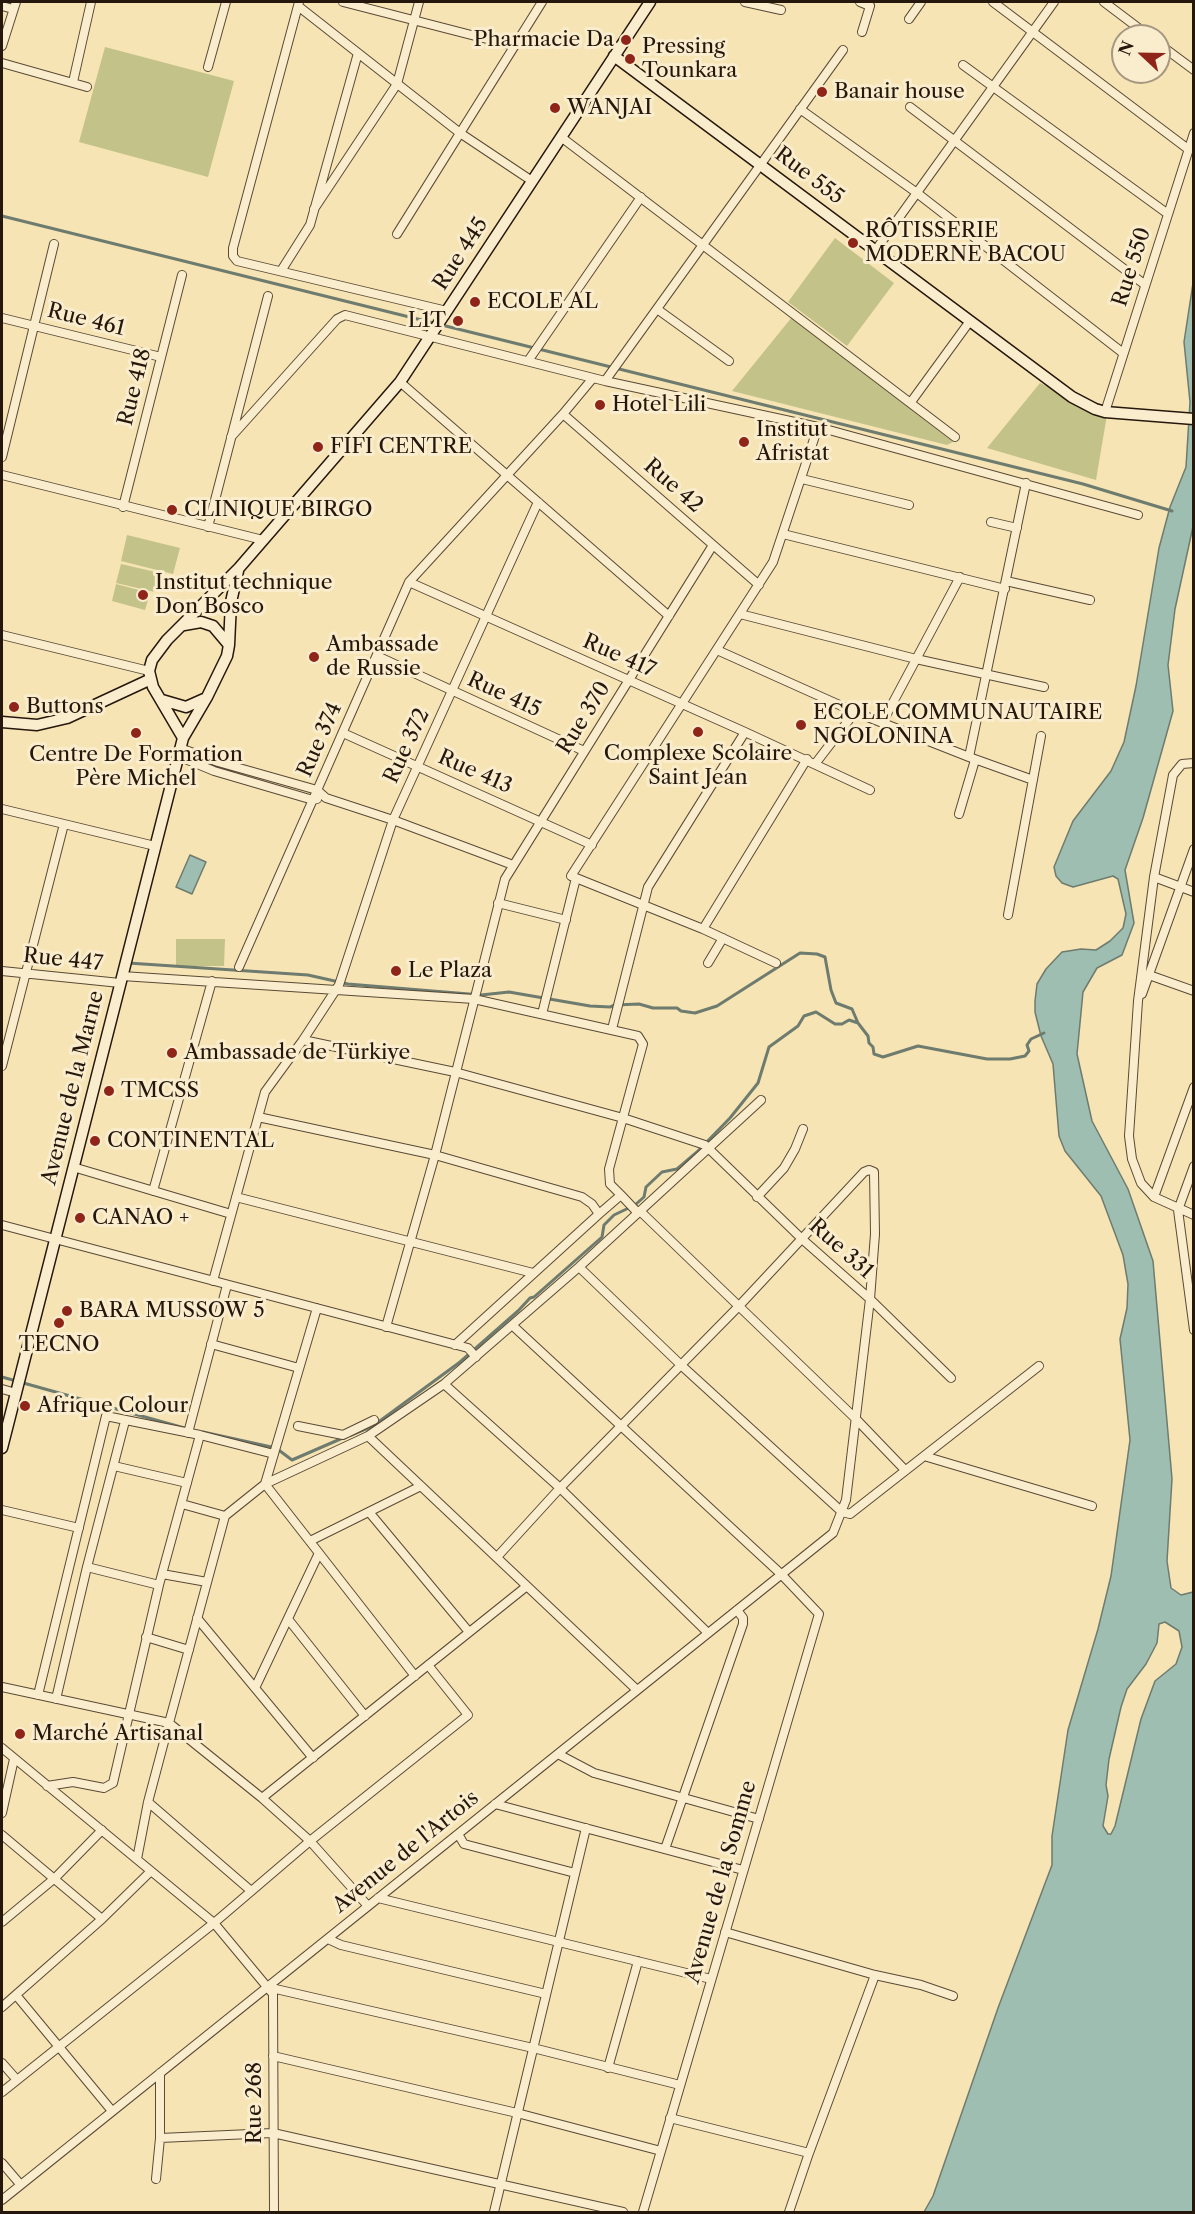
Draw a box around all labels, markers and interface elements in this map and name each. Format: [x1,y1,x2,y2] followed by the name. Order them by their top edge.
[1111,24,1171,84] north arrow
[474,27,614,53] place label: Pharmacie Da
[619,33,633,47] marker: Pharmacie Da
[642,34,737,84] place label: Pressing Tounkara
[1114,38,1138,58] text: N
[623,52,637,66] marker: Pressing Tounkara
[834,79,965,105] place label: Banair house
[815,85,829,99] marker: Banair house
[567,95,652,121] place label: WANJAI
[548,101,562,115] marker: WANJAI
[770,142,848,210] street label: Rue 555
[428,213,494,295] street label: Rue 445
[865,218,1066,268] place label: RÔTISSERIE MODERNE BACOU
[1107,224,1157,310] street label: Rue 550
[846,236,860,250] marker: RÔTISSERIE MODERNE BACOU
[487,289,598,315] place label: ECOLE AL
[468,295,482,309] marker: ECOLE AL
[45,298,127,342] street label: Rue 461
[408,308,446,334] place label: L1T
[451,314,465,328] marker: L1T
[113,346,157,428] street label: Rue 418
[612,392,706,418] place label: Hotel Lili
[593,398,607,412] marker: Hotel Lili
[756,417,829,467] place label: Institut Afristat
[330,434,472,460] place label: FIFI CENTRE
[737,435,751,449] marker: Institut Afristat
[311,440,325,454] marker: FIFI CENTRE
[638,454,708,518] street label: Rue 42
[184,497,372,523] place label: CLINIQUE BIRGO
[165,503,179,517] marker: CLINIQUE BIRGO
[155,570,333,620] place label: Institut technique Don Bosco
[136,588,150,602] marker: Institut technique Don Bosco
[579,629,659,683] street label: Rue 417
[326,632,439,682] place label: Ambassade de Russie
[307,650,321,664] marker: Ambassade de Russie
[463,667,545,723] street label: Rue 415
[552,677,616,759] street label: Rue 370
[26,694,104,720] place label: Buttons
[292,699,348,781] street label: Rue 374
[7,700,21,714] marker: Buttons
[813,700,1102,750] place label: ECOLE COMMUNAUTAIRE NGOLONINA
[379,705,435,787] street label: Rue 372
[794,718,808,732] marker: ECOLE COMMUNAUTAIRE NGOLONINA
[691,725,705,739] marker: Complexe Scolaire Saint Jean
[129,726,143,740] marker: Centre De Formation Père Michel
[604,741,792,791] place label: Complexe Scolaire Saint Jean
[29,742,243,792] place label: Centre De Formation Père Michel
[434,745,516,799] street label: Rue 413
[22,943,104,977] street label: Rue 447
[408,958,492,984] place label: Le Plaza
[389,964,403,978] marker: Le Plaza
[37,988,109,1188] street label: Avenue de la Marne
[184,1040,410,1066] place label: Ambassade de Türkiye
[165,1046,179,1060] marker: Ambassade de Türkiye
[121,1078,199,1104] place label: TMCSS
[102,1084,116,1098] marker: TMCSS
[107,1128,274,1154] place label: CONTINENTAL
[88,1134,102,1148] marker: CONTINENTAL
[92,1205,189,1231] place label: CANAO +
[73,1211,87,1225] marker: CANAO +
[804,1214,878,1284] street label: Rue 331
[79,1298,265,1324] place label: BARA MUSSOW 5
[60,1304,74,1318] marker: BARA MUSSOW 5
[52,1316,66,1330] marker: TECNO
[18,1332,100,1358] place label: TECNO
[37,1393,188,1419] place label: Afrique Colour
[18,1399,32,1413] marker: Afrique Colour
[32,1721,203,1747] place label: Marché Artisanal
[13,1727,27,1741] marker: Marché Artisanal
[680,1778,762,1986] street label: Avenue de la Somme
[328,1786,484,1918] street label: Avenue de l'Artois
[242,2062,268,2144] street label: Rue 268

